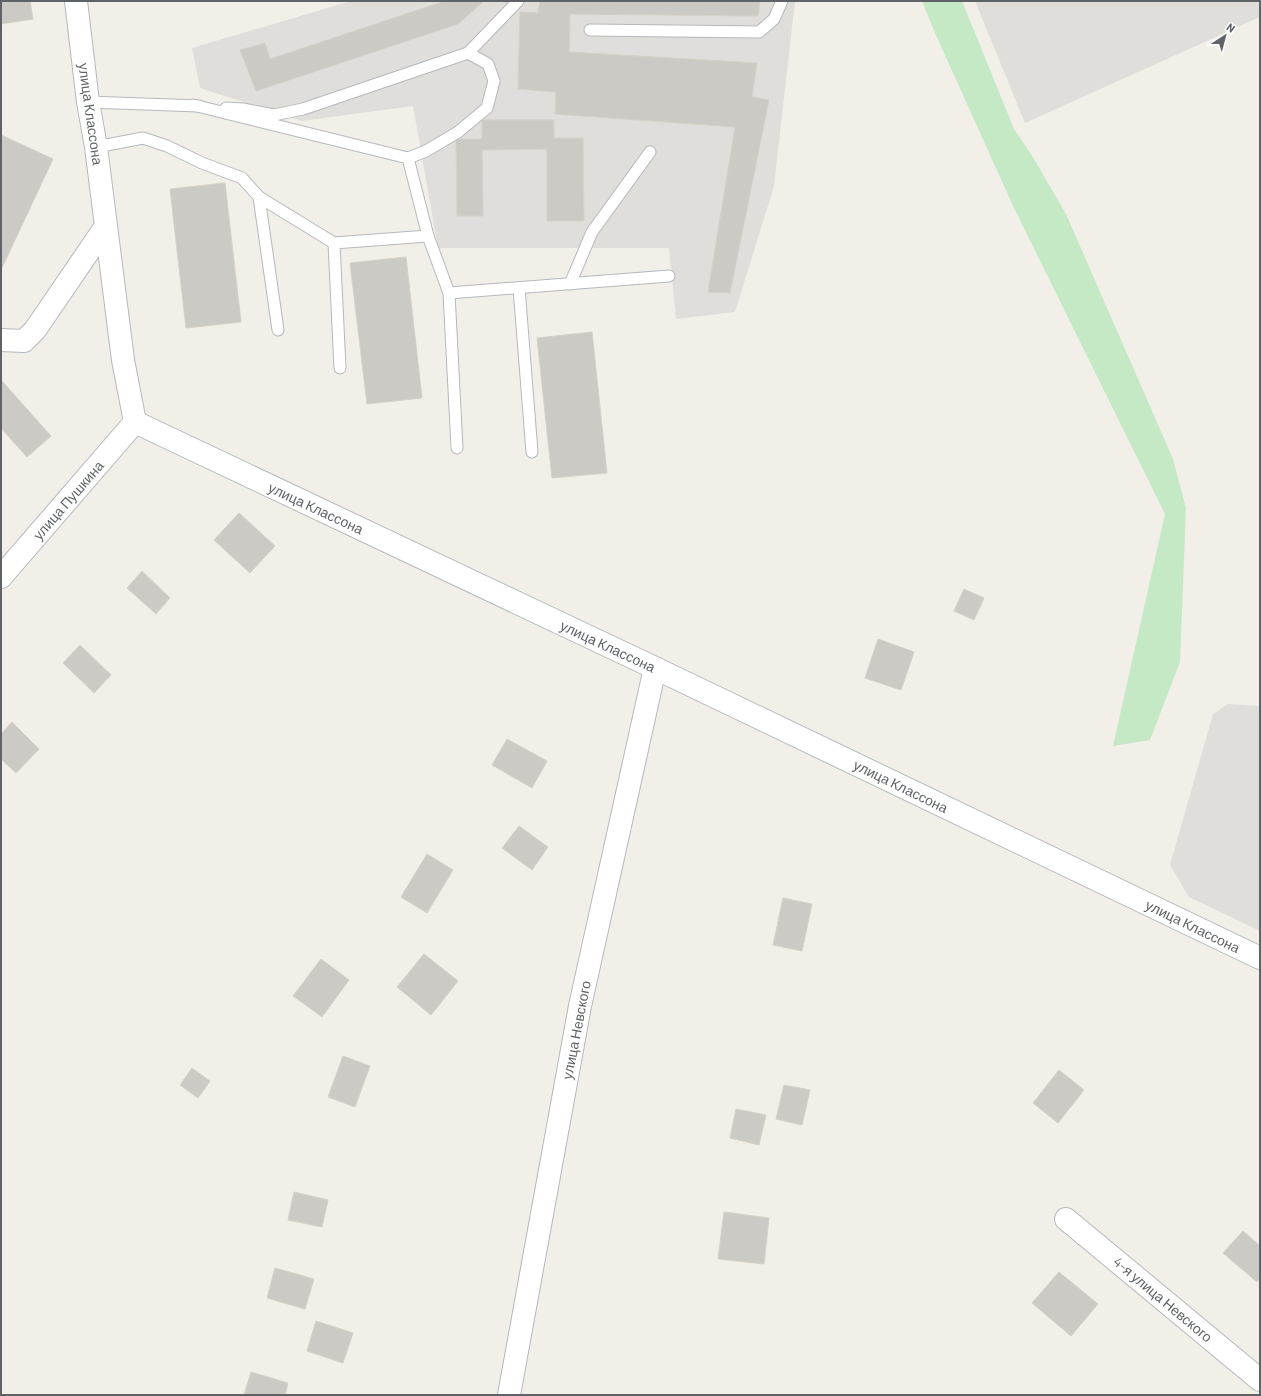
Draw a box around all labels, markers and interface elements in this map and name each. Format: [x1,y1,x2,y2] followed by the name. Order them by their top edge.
[1205,16,1245,56] north arrow
[1224,20,1238,35] text: N
[75,62,107,166] street label: улица Классона
[29,457,107,543] street label: улица Пушкина
[266,479,366,538] street label: улица Классона
[558,617,658,676] street label: улица Классона
[851,756,951,816] street label: улица Классона
[1143,896,1243,956] street label: улица Классона
[558,979,594,1081] street label: улица Невского
[1110,1253,1216,1345] street label: 4-я улица Невского

